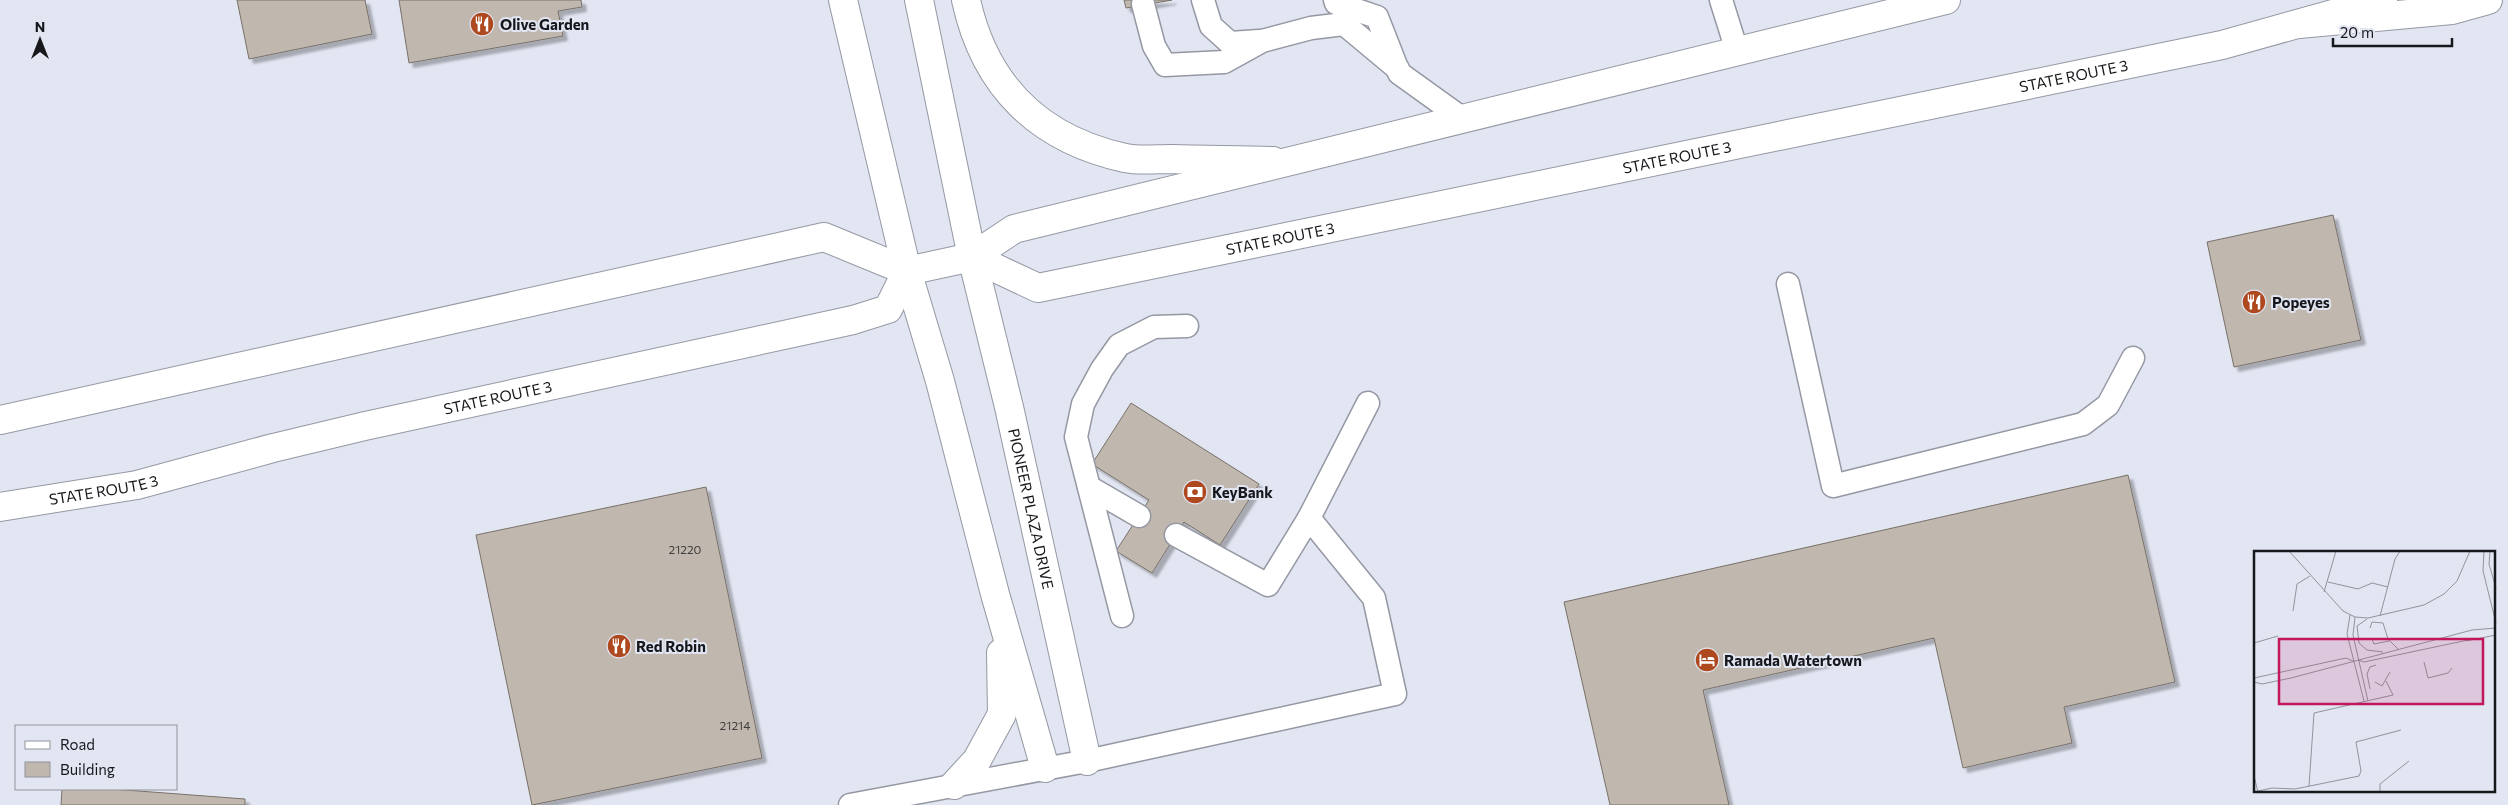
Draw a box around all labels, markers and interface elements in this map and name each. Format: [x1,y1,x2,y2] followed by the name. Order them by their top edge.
[469,11,495,37] restaurant icon: Olive Garden
[15,15,65,65] north arrow
[500,15,589,33] place label: Olive Garden
[2333,15,2452,47] scale bar
[35,18,45,35] text: N
[2340,23,2374,41] text: 20 m
[2018,56,2129,95] street label: STATE ROUTE 3
[1621,137,1733,177] street label: STATE ROUTE 3
[1224,218,1336,258] street label: STATE ROUTE 3
[2241,289,2267,315] restaurant icon: Popeyes
[2272,293,2330,311] place label: Popeyes
[442,377,553,418] street label: STATE ROUTE 3
[1005,427,1058,591] street label: PIONEER PLAZA DRIVE
[48,471,160,508] street label: STATE ROUTE 3
[1182,479,1208,505] bank icon: KeyBank
[1212,483,1273,501] place label: KeyBank
[669,542,702,556] house number: 21220
[2254,551,2496,792] inset map
[606,633,632,659] restaurant icon: Red Robin
[636,637,706,655] place label: Red Robin
[1694,647,1720,673] hotel icon: Ramada Watertown
[1724,651,1862,669] place label: Ramada Watertown
[720,718,750,732] house number: 21214
[15,725,178,790] legend
[60,735,95,753] text: Road
[60,760,115,778] text: Building

